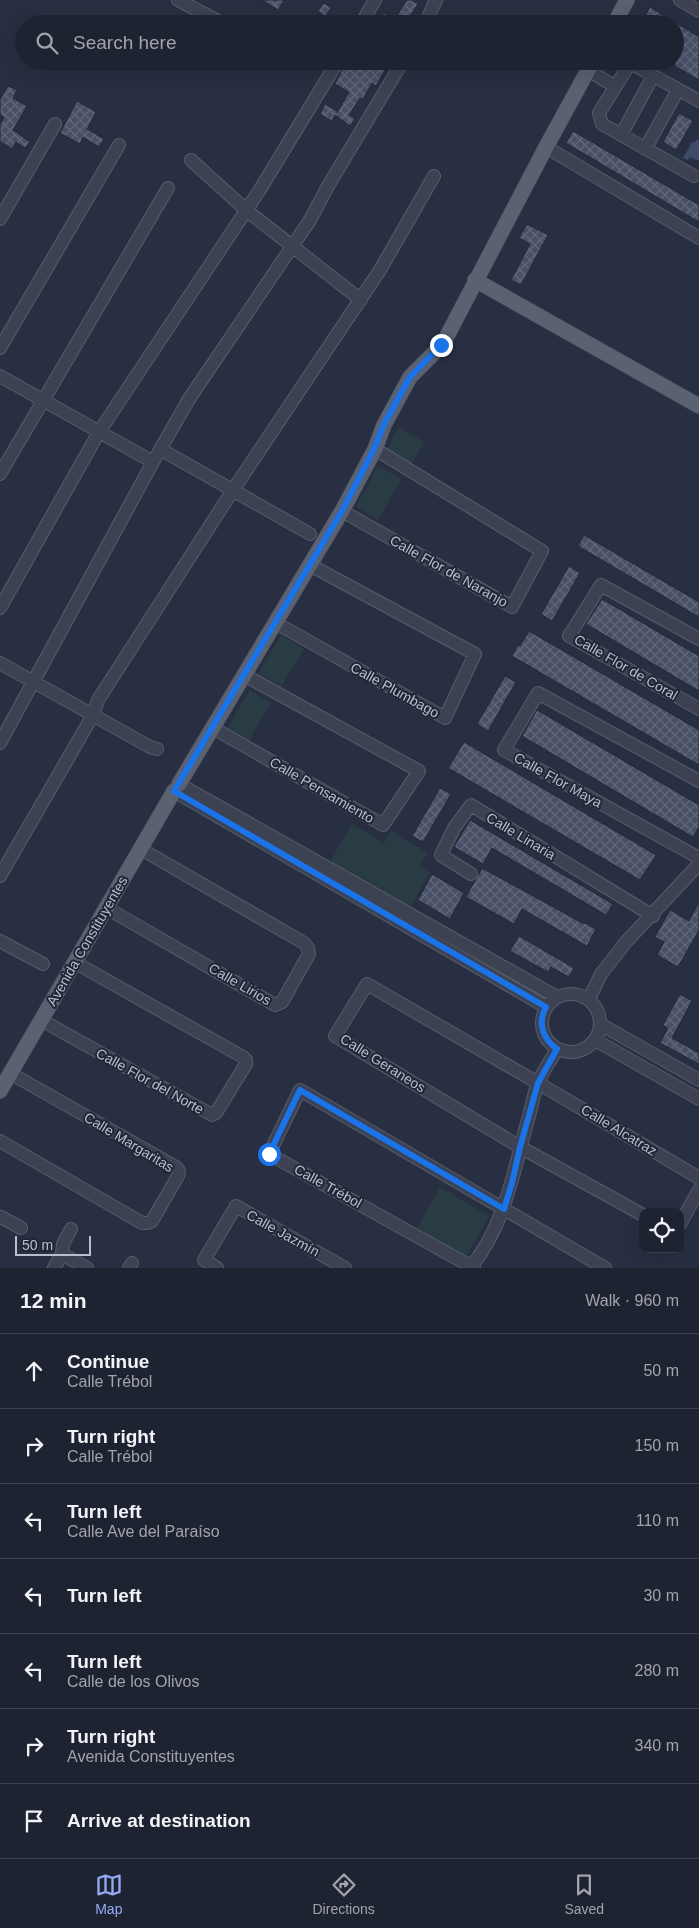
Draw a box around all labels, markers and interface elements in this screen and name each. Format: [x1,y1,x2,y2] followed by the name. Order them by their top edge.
[15,15,684,70] search box
[33,29,61,57] icon: search
[73,32,177,53] text: Search here
[430,334,453,357] route end
[387,532,511,610] street label: Calle Flor de Naranjo
[571,631,681,703] street label: Calle Flor de Coral
[348,659,442,721] street label: Calle Plumbago
[511,749,605,811] street label: Calle Flor Maya
[267,754,377,826] street label: Calle Pensamiento
[484,809,559,863] street label: Calle Linaria
[43,873,131,1009] street label: Avenida Constituyentes
[206,960,274,1008] street label: Calle Lirios
[338,1030,428,1096] street label: Calle Geraneos
[93,1045,207,1117] street label: Calle Flor del Norte
[578,1101,660,1159] street label: Calle Alcatraz
[81,1109,177,1175] street label: Calle Margaritas
[258,1143,281,1166] route start
[291,1161,365,1211] street label: Calle Trébol
[244,1206,322,1260] street label: Calle Jazmín
[639,1208,684,1253] map controls
[639,1208,684,1253] button: locate
[15,1233,91,1256] scale bar
[22,1237,53,1253] text: 50 m
[20,1289,87,1312] text: 12 min
[585,1292,679,1309] text: Walk · 960 m
[67,1351,149,1372] text: Continue
[20,1357,48,1385] icon: ahead
[643,1362,679,1379] text: 50 m
[67,1373,152,1390] text: Calle Trébol
[67,1426,155,1447] text: Turn right
[20,1432,48,1460] icon: right
[635,1437,679,1454] text: 150 m
[67,1448,152,1465] text: Calle Trébol
[67,1501,142,1522] text: Turn left
[20,1507,48,1535] icon: left
[636,1512,679,1529] text: 110 m
[67,1523,220,1540] text: Calle Ave del Paraíso
[20,1582,48,1610] icon: left
[67,1585,142,1606] text: Turn left
[643,1587,679,1604] text: 30 m
[67,1651,142,1672] text: Turn left
[20,1657,48,1685] icon: left
[635,1662,679,1679] text: 280 m
[67,1673,200,1690] text: Calle de los Olivos
[67,1726,155,1747] text: Turn right
[20,1732,48,1760] icon: right
[635,1737,679,1754] text: 340 m
[67,1748,235,1765] text: Avenida Constituyentes
[20,1807,48,1835] icon: arrive
[67,1810,251,1831] text: Arrive at destination
[95,1871,123,1917] tab: Map
[313,1871,375,1917] tab: Directions
[564,1871,604,1917] tab: Saved

